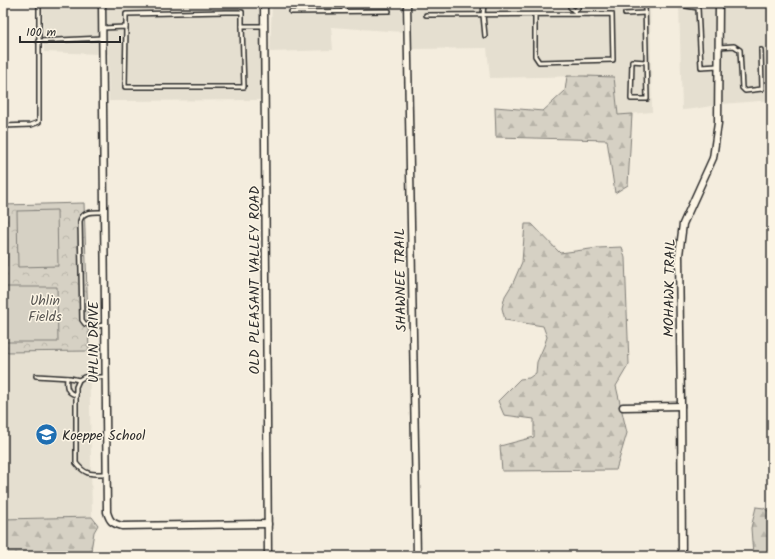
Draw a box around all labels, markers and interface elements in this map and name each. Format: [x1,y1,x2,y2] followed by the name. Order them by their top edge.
[20,18,120,44] scale bar
[26,23,57,42] text: 100 m
[244,186,266,374] street label: OLD PLEASANT VALLEY ROAD
[389,228,413,332] street label: SHAWNEE TRAIL
[658,239,682,337] street label: MOHAWK TRAIL
[28,290,62,328] park label: Uhlin Fields
[83,300,105,383] street label: UHLIN DRIVE
[34,422,60,448] school or university icon: Koeppe School
[62,425,146,447] place label: Koeppe School

